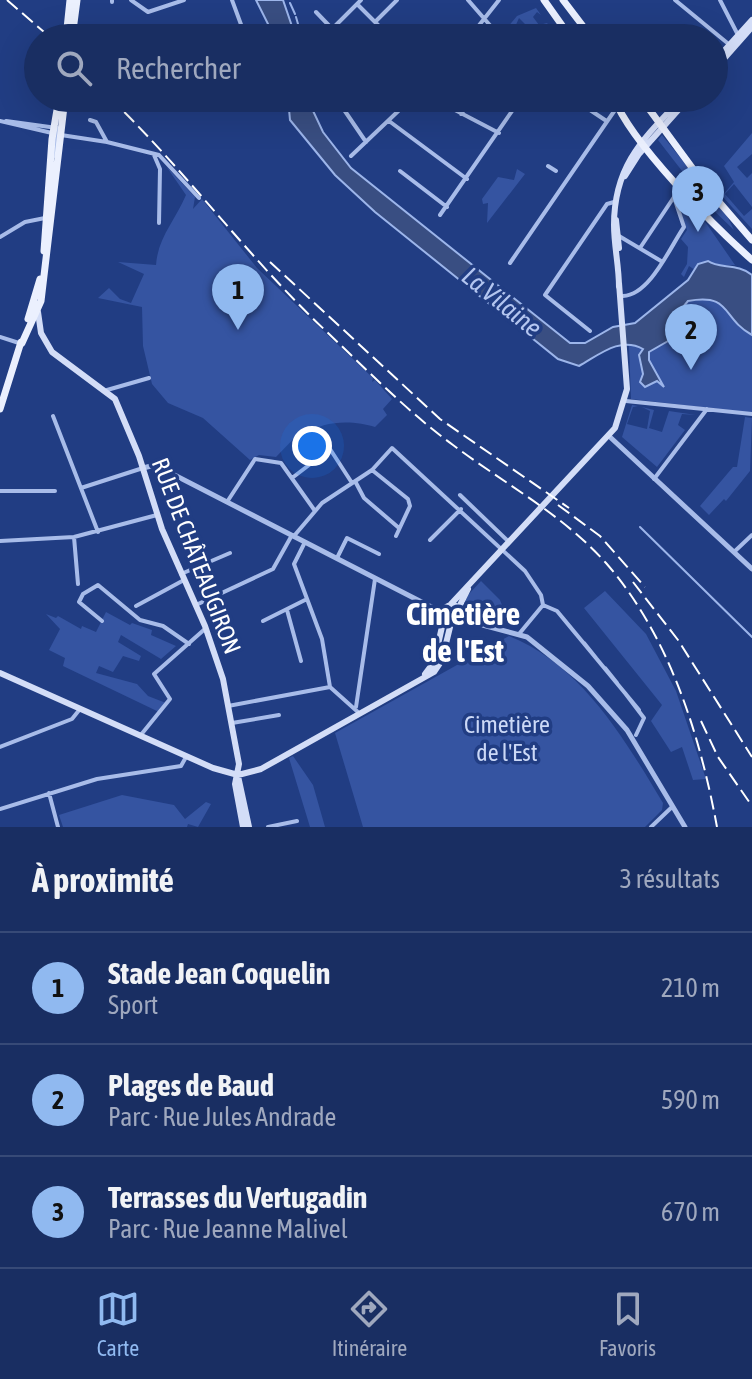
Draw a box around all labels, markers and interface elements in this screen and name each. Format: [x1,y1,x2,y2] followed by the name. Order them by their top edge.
[24,24,728,112] search box
[52,46,96,90] icon: search
[116,51,241,85] text: Rechercher
[672,166,724,232] pin: 3
[456,261,548,343] water label: La Vilaine
[212,264,264,330] pin: 1
[665,304,717,370] pin: 2
[292,426,332,466] your location
[147,454,246,658] street label: RUE DE CHÂTEAUGIRON
[406,595,520,669] district label: Cimetière de l'Est
[464,711,550,766] park label: Cimetière de l'Est
[32,860,174,899] text: À proximité
[620,864,720,894] text: 3 résultats
[108,956,330,990] text: Stade Jean Coquelin
[52,973,64,1003] text: 1
[661,973,720,1003] text: 210 m
[108,990,158,1020] text: Sport
[108,1068,274,1102] text: Plages de Baud
[52,1085,64,1115] text: 2
[661,1085,720,1115] text: 590 m
[108,1102,336,1132] text: Parc · Rue Jules Andrade
[108,1180,367,1214] text: Terrasses du Vertugadin
[52,1197,64,1227] text: 3
[661,1197,720,1227] text: 670 m
[108,1214,348,1244] text: Parc · Rue Jeanne Malivel
[96,1287,140,1361] tab: Carte
[332,1287,407,1361] tab: Itinéraire
[599,1287,656,1361] tab: Favoris

